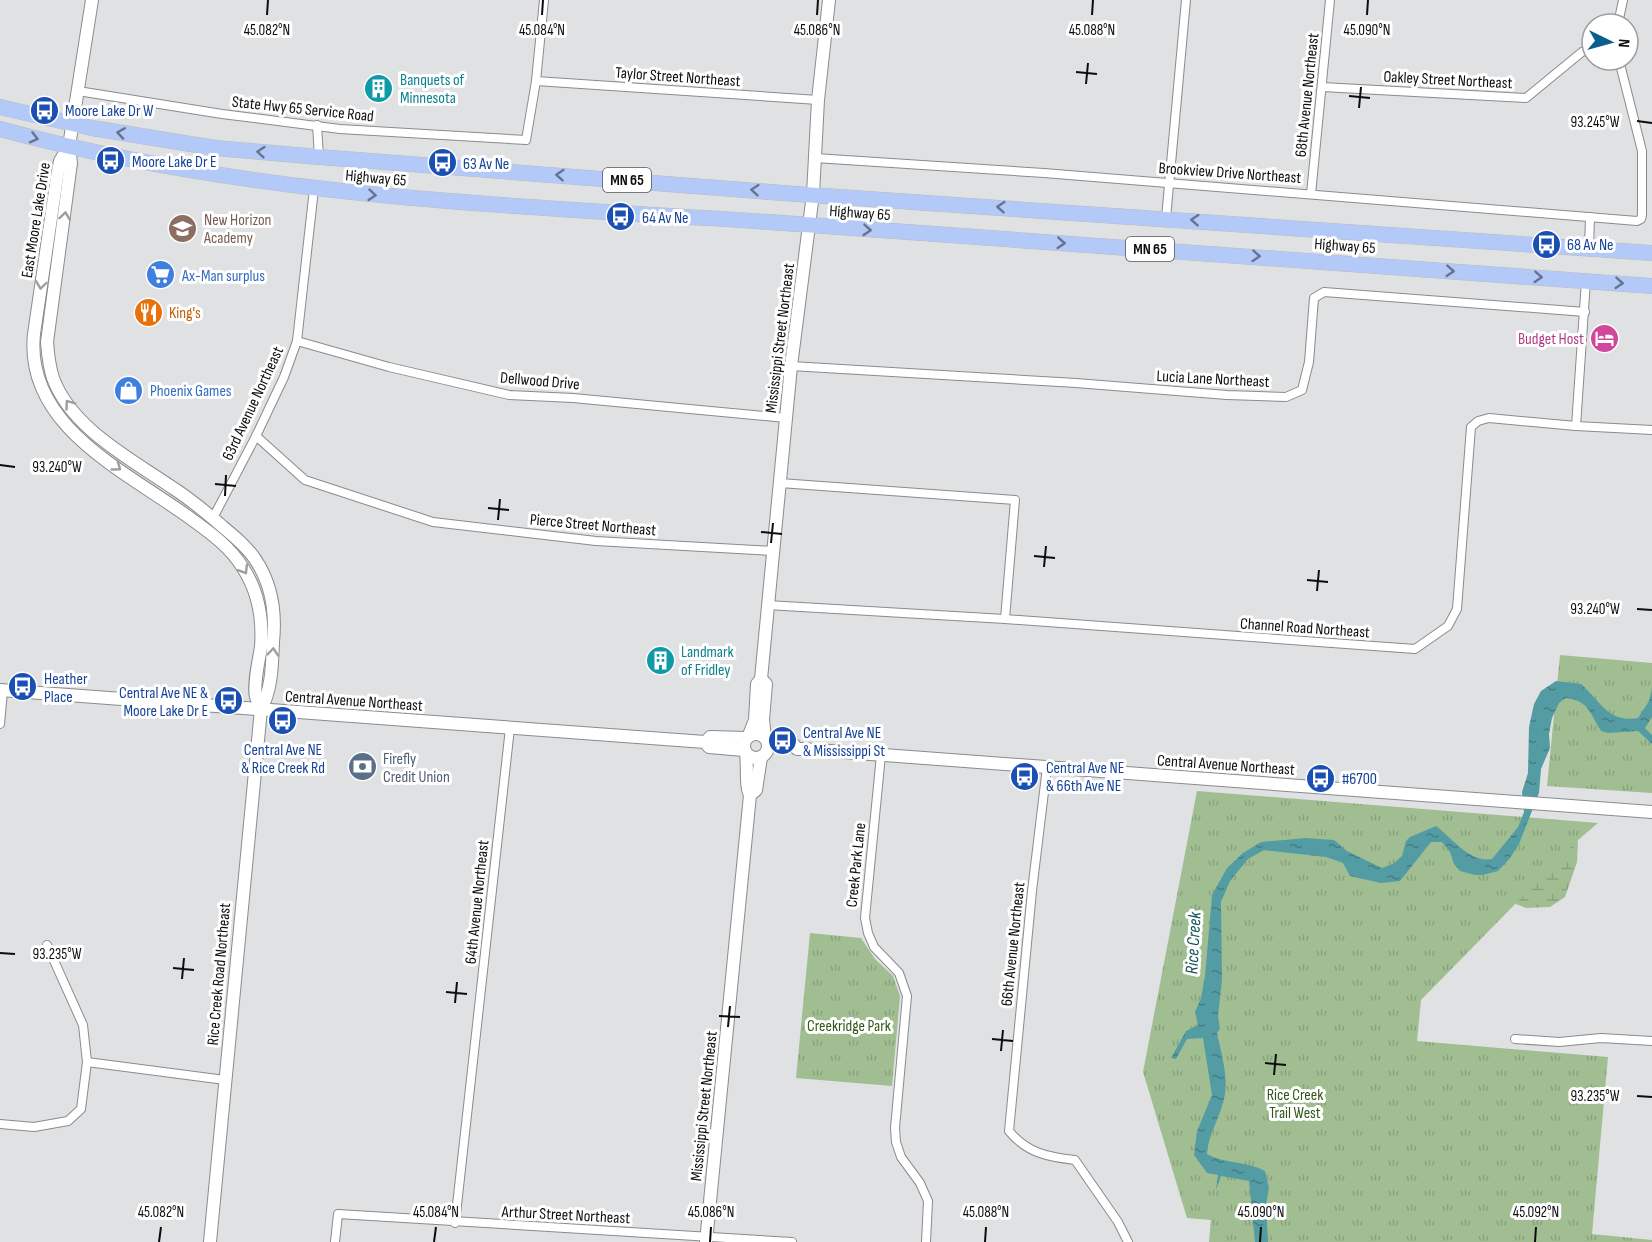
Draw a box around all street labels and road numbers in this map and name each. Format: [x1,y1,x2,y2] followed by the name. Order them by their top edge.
[1292,32,1323,158] street label: 68th Avenue Northeast
[615,64,741,91] street label: Taylor Street Northeast
[1383,68,1513,93] street label: Oakley Street Northeast
[231,93,375,126] street label: State Hwy 65 Service Road
[1158,159,1302,188] street label: Brookview Drive Northeast
[18,161,55,279] street label: East Moore Lake Drive
[345,166,407,191] street label: Highway 65
[603,168,651,192] road number: MN 65
[829,202,891,225] street label: Highway 65
[1314,235,1376,258] street label: Highway 65
[1126,237,1174,261] road number: MN 65
[762,262,799,414] street label: Mississippi Street Northeast
[219,344,288,464] street label: 63rd Avenue Northeast
[1156,367,1270,392] street label: Lucia Lane Northeast
[499,369,580,394] street label: Dellwood Drive
[529,511,657,540] street label: Pierce Street Northeast
[1239,614,1371,643] street label: Channel Road Northeast
[284,687,424,716] street label: Central Avenue Northeast
[1156,751,1296,780] street label: Central Avenue Northeast
[843,822,870,908] street label: Creek Park Lane
[462,839,493,965] street label: 64th Avenue Northeast
[998,881,1029,1007] street label: 66th Avenue Northeast
[204,902,235,1046] street label: Rice Creek Road Northeast
[687,1030,722,1182] street label: Mississippi Street Northeast
[500,1203,631,1228] street label: Arthur Street Northeast

